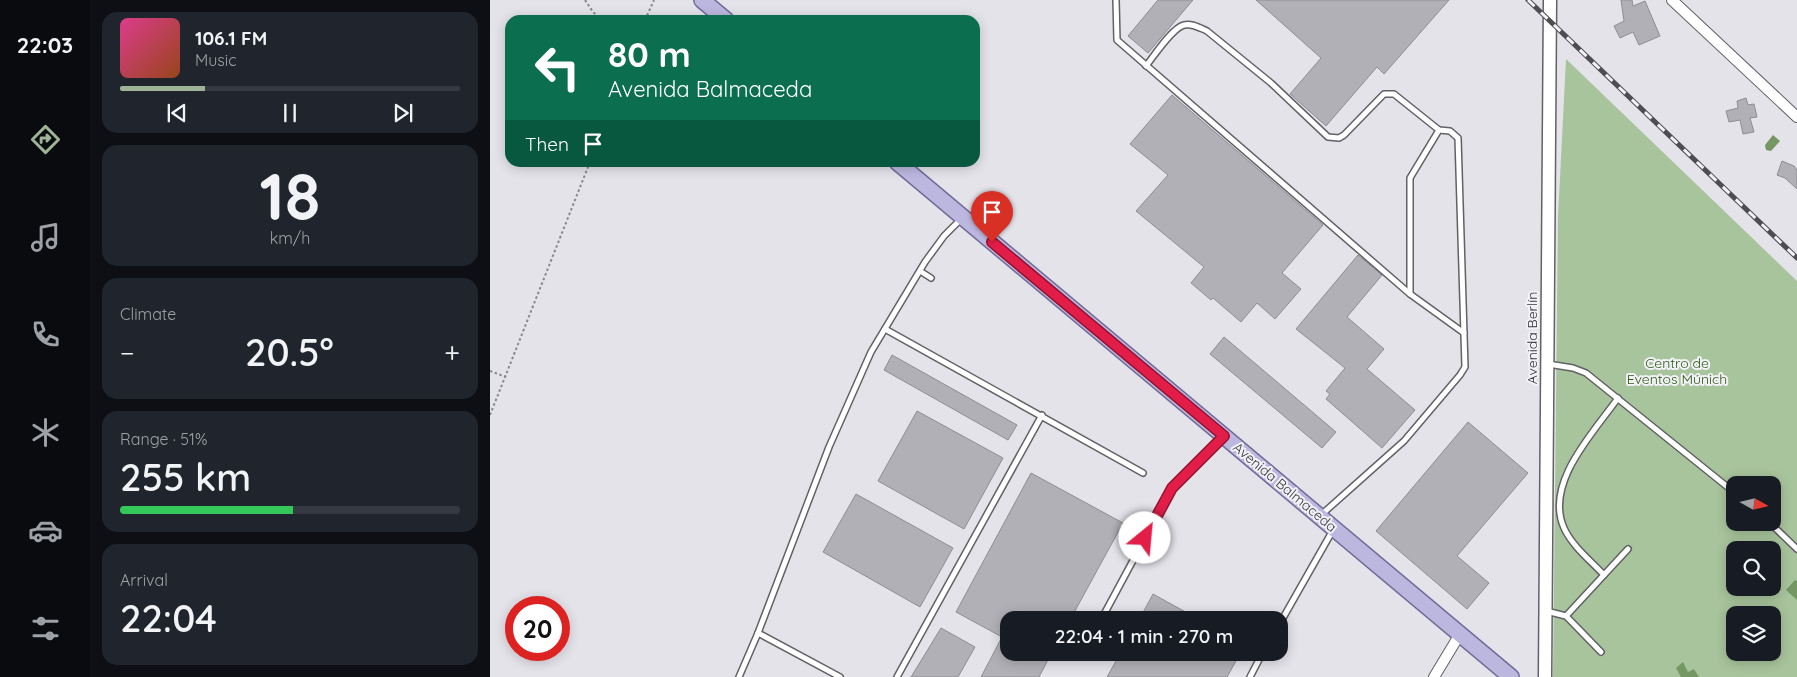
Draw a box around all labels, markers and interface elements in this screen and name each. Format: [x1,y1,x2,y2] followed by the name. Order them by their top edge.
[195,26,267,50] text: 106.1 FM
[17,31,73,59] text: 22:03
[608,32,691,76] text: 80 m
[525,35,590,100] icon: left
[195,50,237,70] text: Music
[608,75,812,103] text: Avenida Balmaceda
[163,99,191,127] icon: previous
[276,99,304,127] icon: pause
[389,99,417,127] icon: next
[28,122,63,157] icon: directions
[579,130,607,158] icon: arrive
[525,132,569,156] text: Then
[260,155,320,236] text: 18
[971,191,1013,242] pin
[978,198,1006,226] icon: arrive
[28,220,63,255] icon: music
[270,228,310,248] text: km/h
[1523,292,1541,384] street label: Avenida Berlín
[120,304,176,324] text: Climate
[28,317,63,352] icon: phone
[245,328,334,376] text: 20.5°
[120,335,135,370] text: −
[444,335,460,370] text: +
[1627,354,1727,388] park label: Centro de Eventos Múnich
[28,415,63,450] icon: climate
[120,429,207,449] text: Range · 51%
[1229,438,1341,536] street label: Avenida Balmaceda
[120,453,251,501] text: 255 km
[1726,476,1781,531] north arrow
[1726,476,1781,661] map controls
[1118,511,1170,563] position arrow
[28,513,63,548] icon: car
[1726,541,1781,596] button: search
[120,570,168,590] text: Arrival
[120,594,217,642] text: 22:04
[505,596,570,661] speed limit sign: 20
[1726,606,1781,661] button: layers
[28,611,63,646] icon: filters
[1055,624,1233,648] text: 22:04 · 1 min · 270 m

